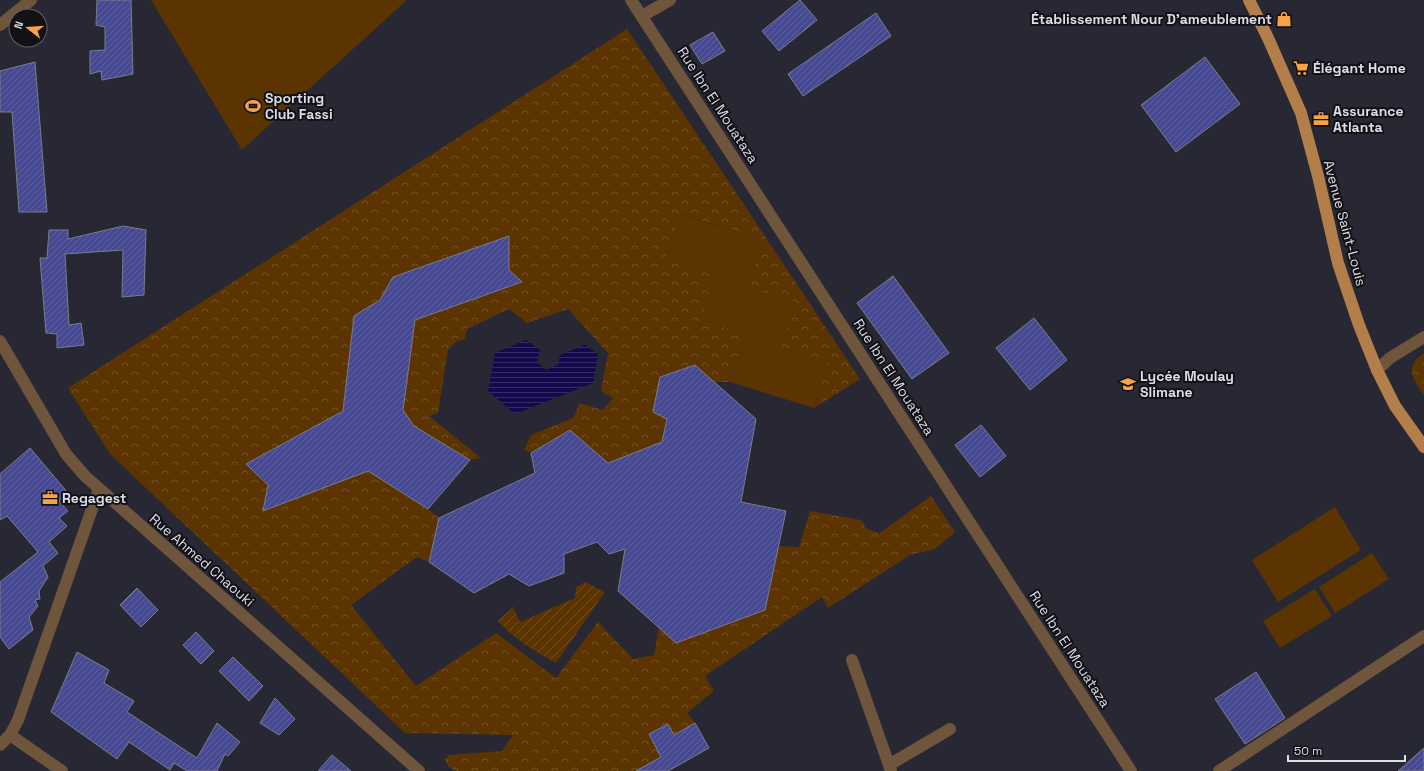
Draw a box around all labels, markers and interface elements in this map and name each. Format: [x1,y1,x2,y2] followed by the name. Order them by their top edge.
[8,8,48,48] north arrow
[1031,10,1272,28] place label: Établissement Nour D'ameublement
[1275,10,1293,28] shop icon: Établissement Nour D'ameublement
[11,20,26,31] text: N
[674,43,762,167] street label: Rue Ibn El Mouataza
[1292,59,1310,77] supermarket icon: Élégant Home
[1313,59,1406,77] place label: Élégant Home
[265,89,333,123] place label: Sporting Club Fassi
[244,97,262,115] sports icon: Sporting Club Fassi
[1333,102,1404,136] place label: Assurance Atlanta
[1312,110,1330,128] office icon: Assurance Atlanta
[1320,158,1370,288] street label: Avenue Saint-Louis
[850,315,938,439] street label: Rue Ibn El Mouataza
[1140,367,1234,401] place label: Lycée Moulay Slimane
[1119,375,1137,393] school or university icon: Lycée Moulay Slimane
[41,489,59,507] office icon: Regagest
[62,489,126,507] place label: Regagest
[146,510,258,610] street label: Rue Ahmed Chaouki
[1026,587,1114,711] street label: Rue Ibn El Mouataza
[1288,737,1405,763] scale bar
[1294,743,1322,759] text: 50 m

